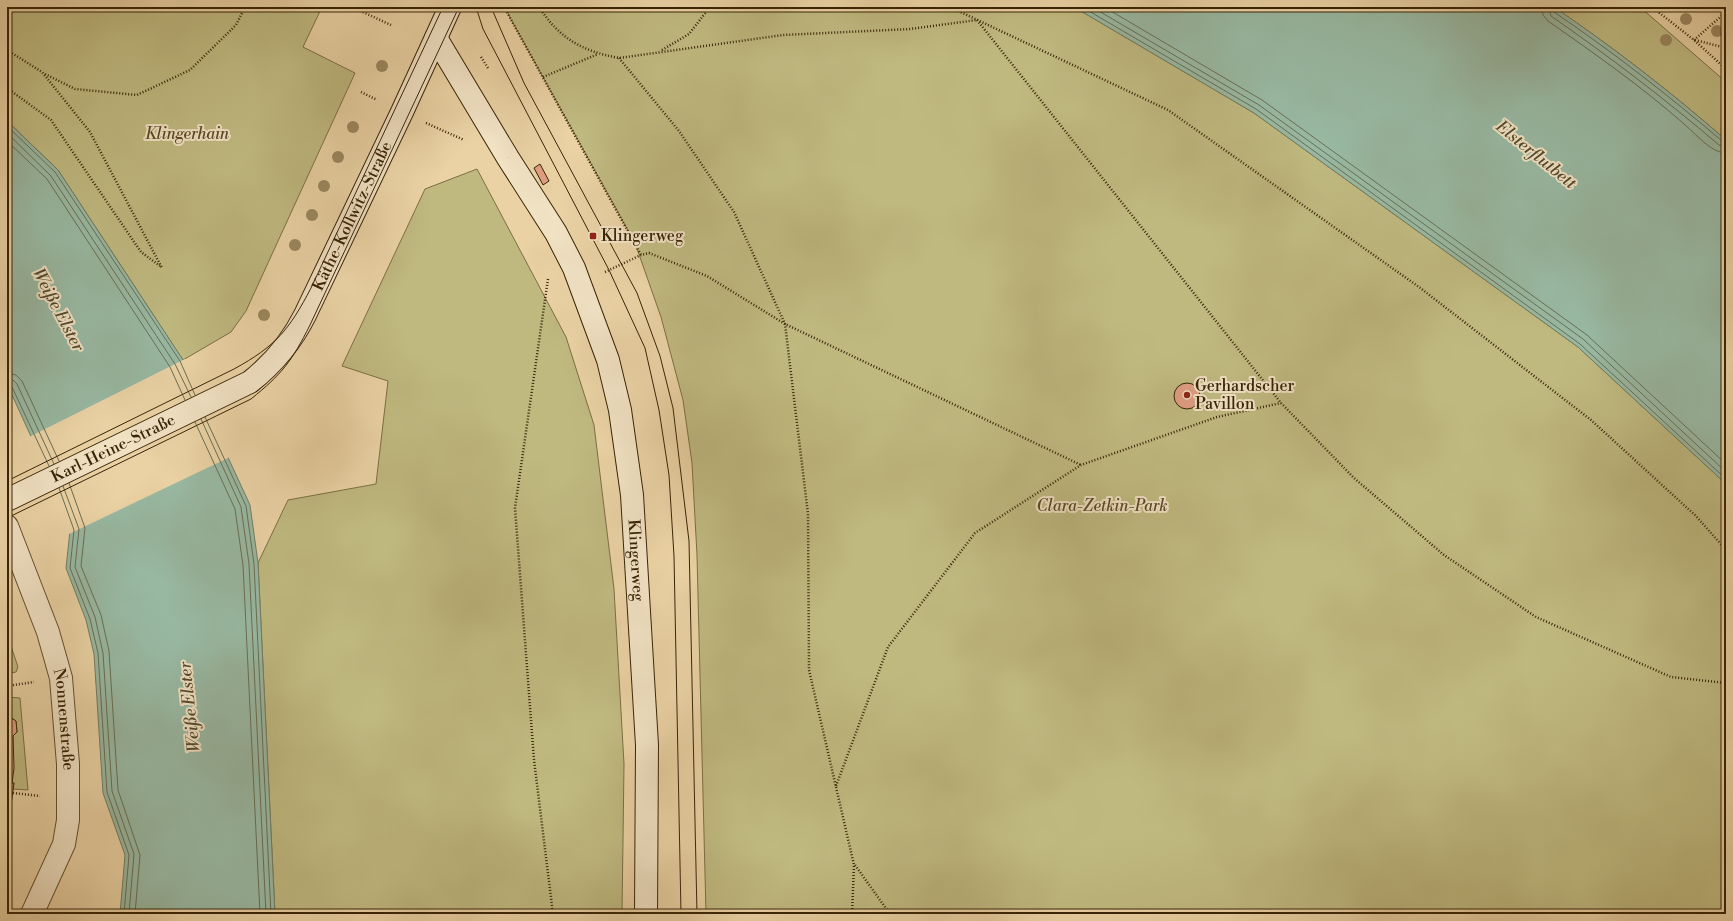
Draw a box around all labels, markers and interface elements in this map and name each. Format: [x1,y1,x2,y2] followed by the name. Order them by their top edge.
[1490,115,1581,194] water label: Elsterflutbett
[145,124,230,144] park label: Klingerhain
[308,138,396,294] street label: Käthe-Kollwitz-Straße
[601,226,684,246] place label: Klingerweg
[588,231,598,241] marker: Klingerweg
[27,265,89,356] water label: Weiße Elster
[1195,376,1295,414] place label: Gerhardscher Pavillon
[1182,390,1192,400] marker: Gerhardscher Pavillon
[48,410,179,487] street label: Karl-Heine-Straße
[1036,496,1168,516] park label: Clara-Zetkin-Park
[623,519,648,603] street label: Klingerweg
[174,660,206,753] water label: Weiße Elster
[49,666,78,770] street label: Nonnenstraße

